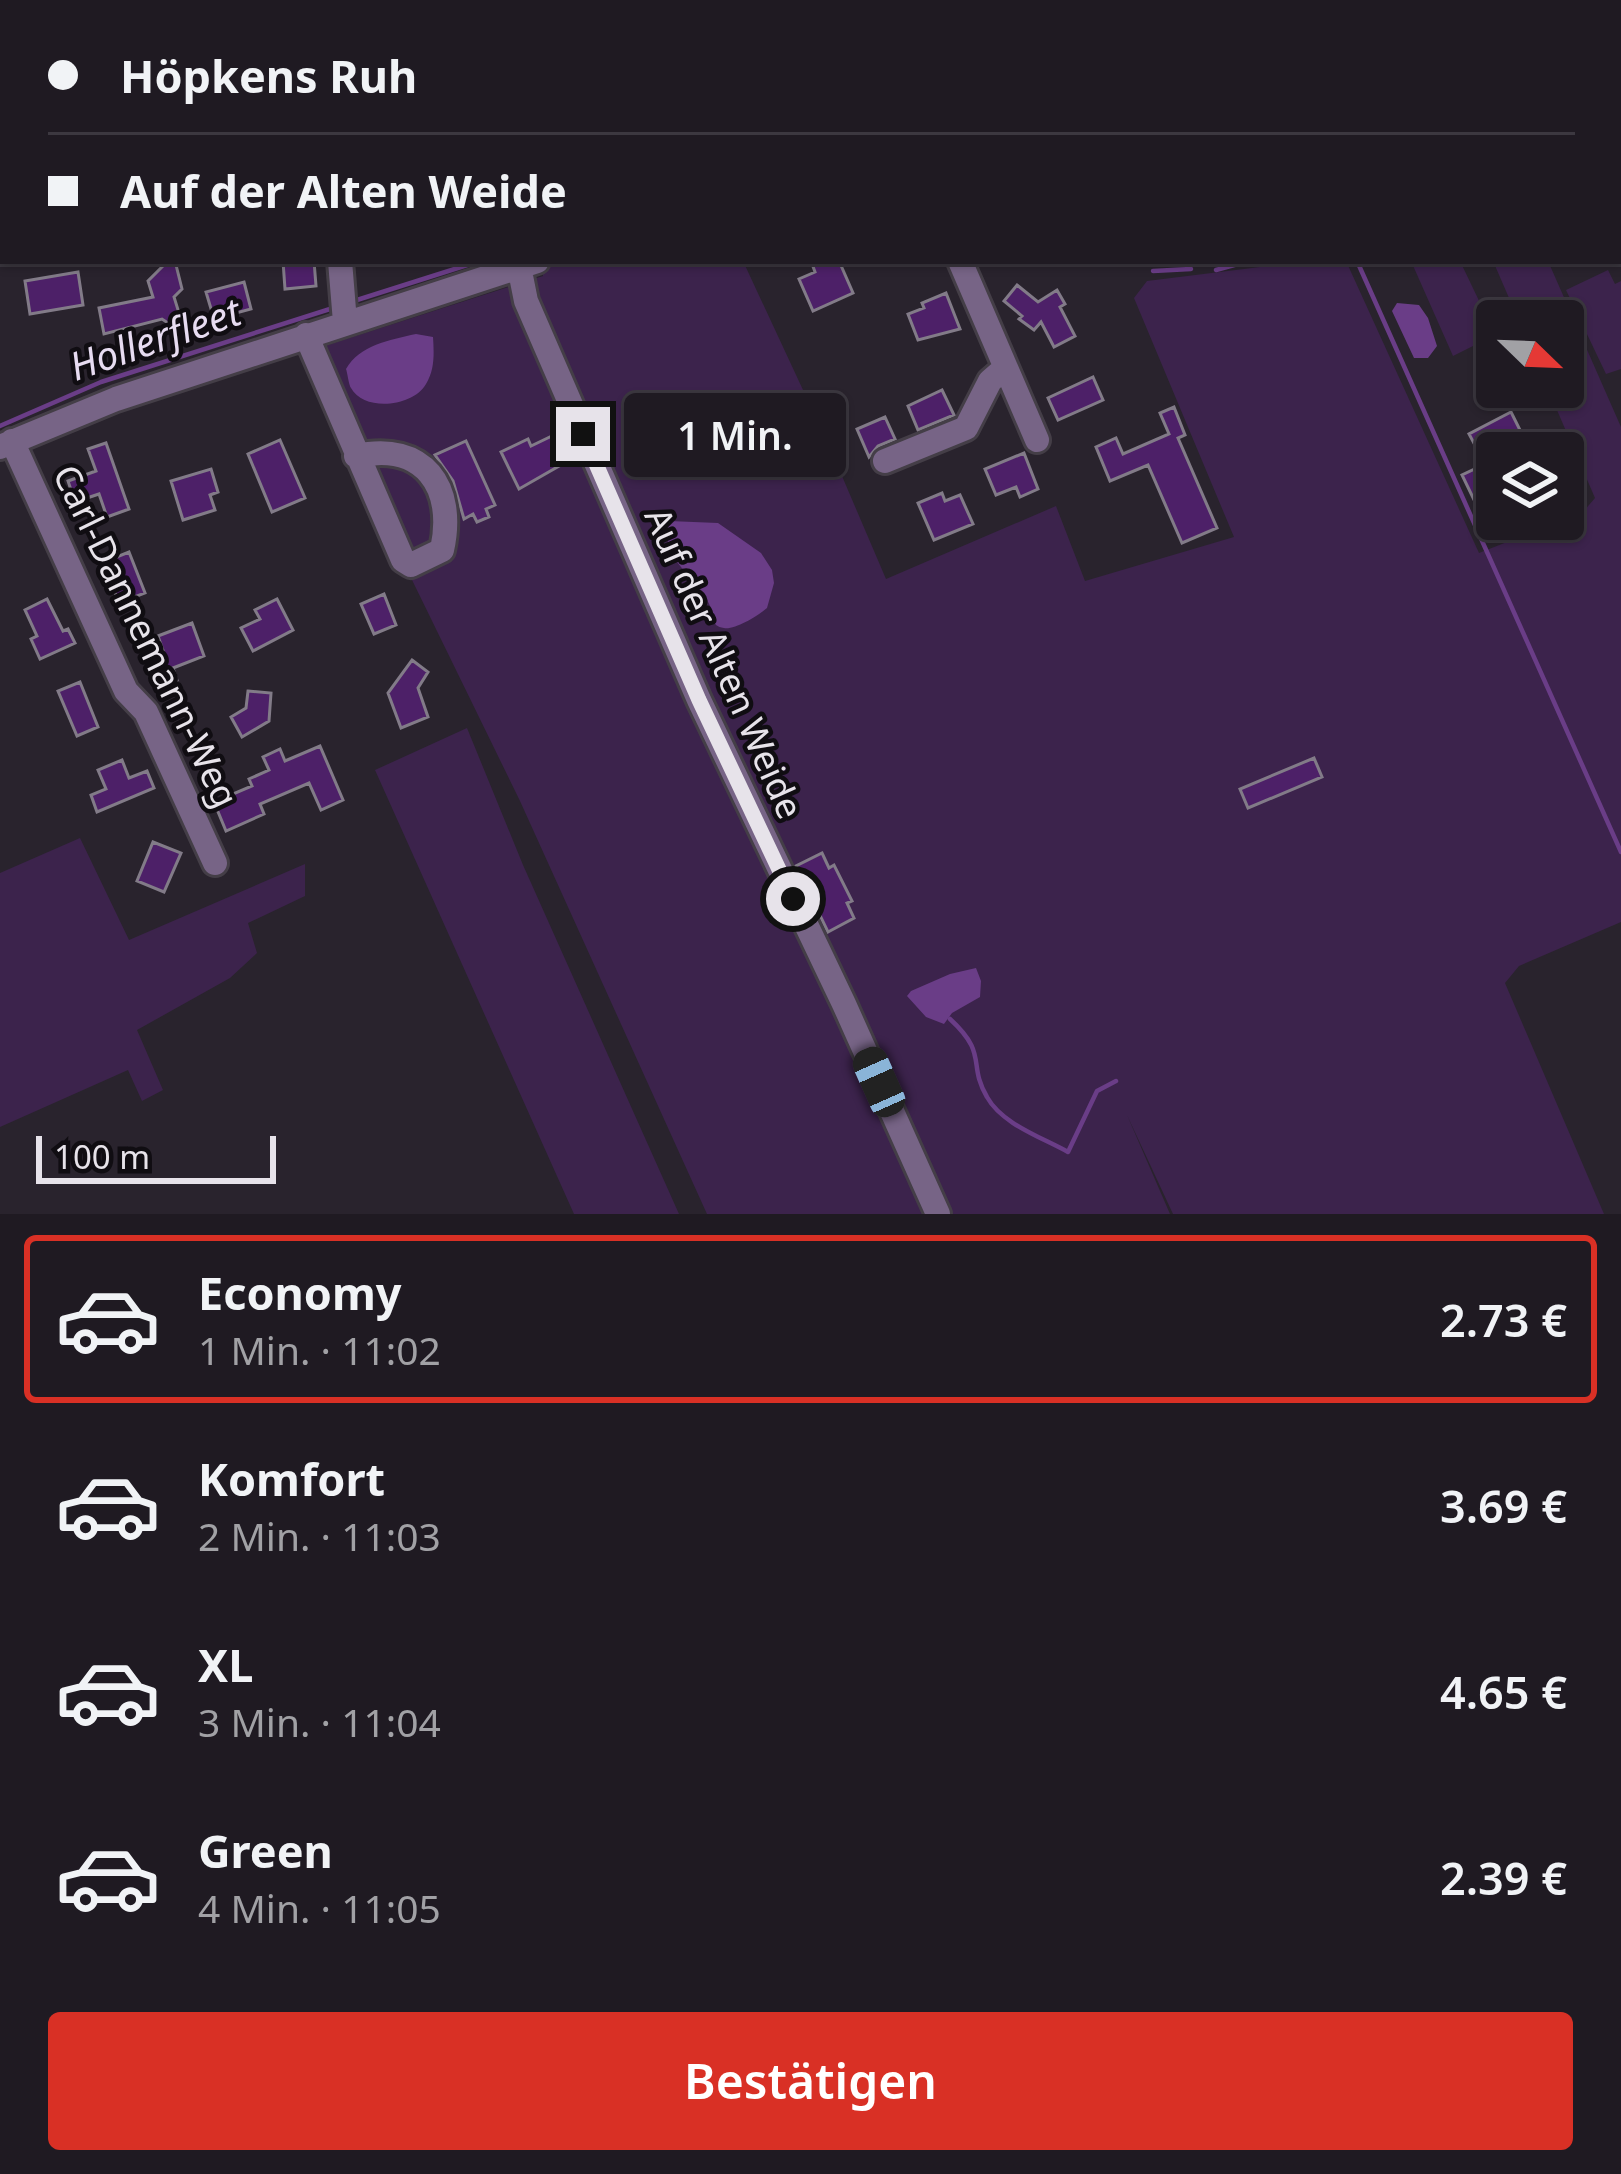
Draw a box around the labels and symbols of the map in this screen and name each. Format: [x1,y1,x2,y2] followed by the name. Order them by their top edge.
[62,283,249,392] water label: Hollerfleet
[1476,300,1584,408] north arrow
[625,392,847,476] callout: 1 Min.
[556,407,610,461] route end
[42,456,251,815] street label: Carl-Dannemann-Weg
[634,500,815,826] street label: Auf der Alten Weide
[766,872,820,926] route start
[848,1042,910,1122] car
[36,1130,276,1183] scale bar

